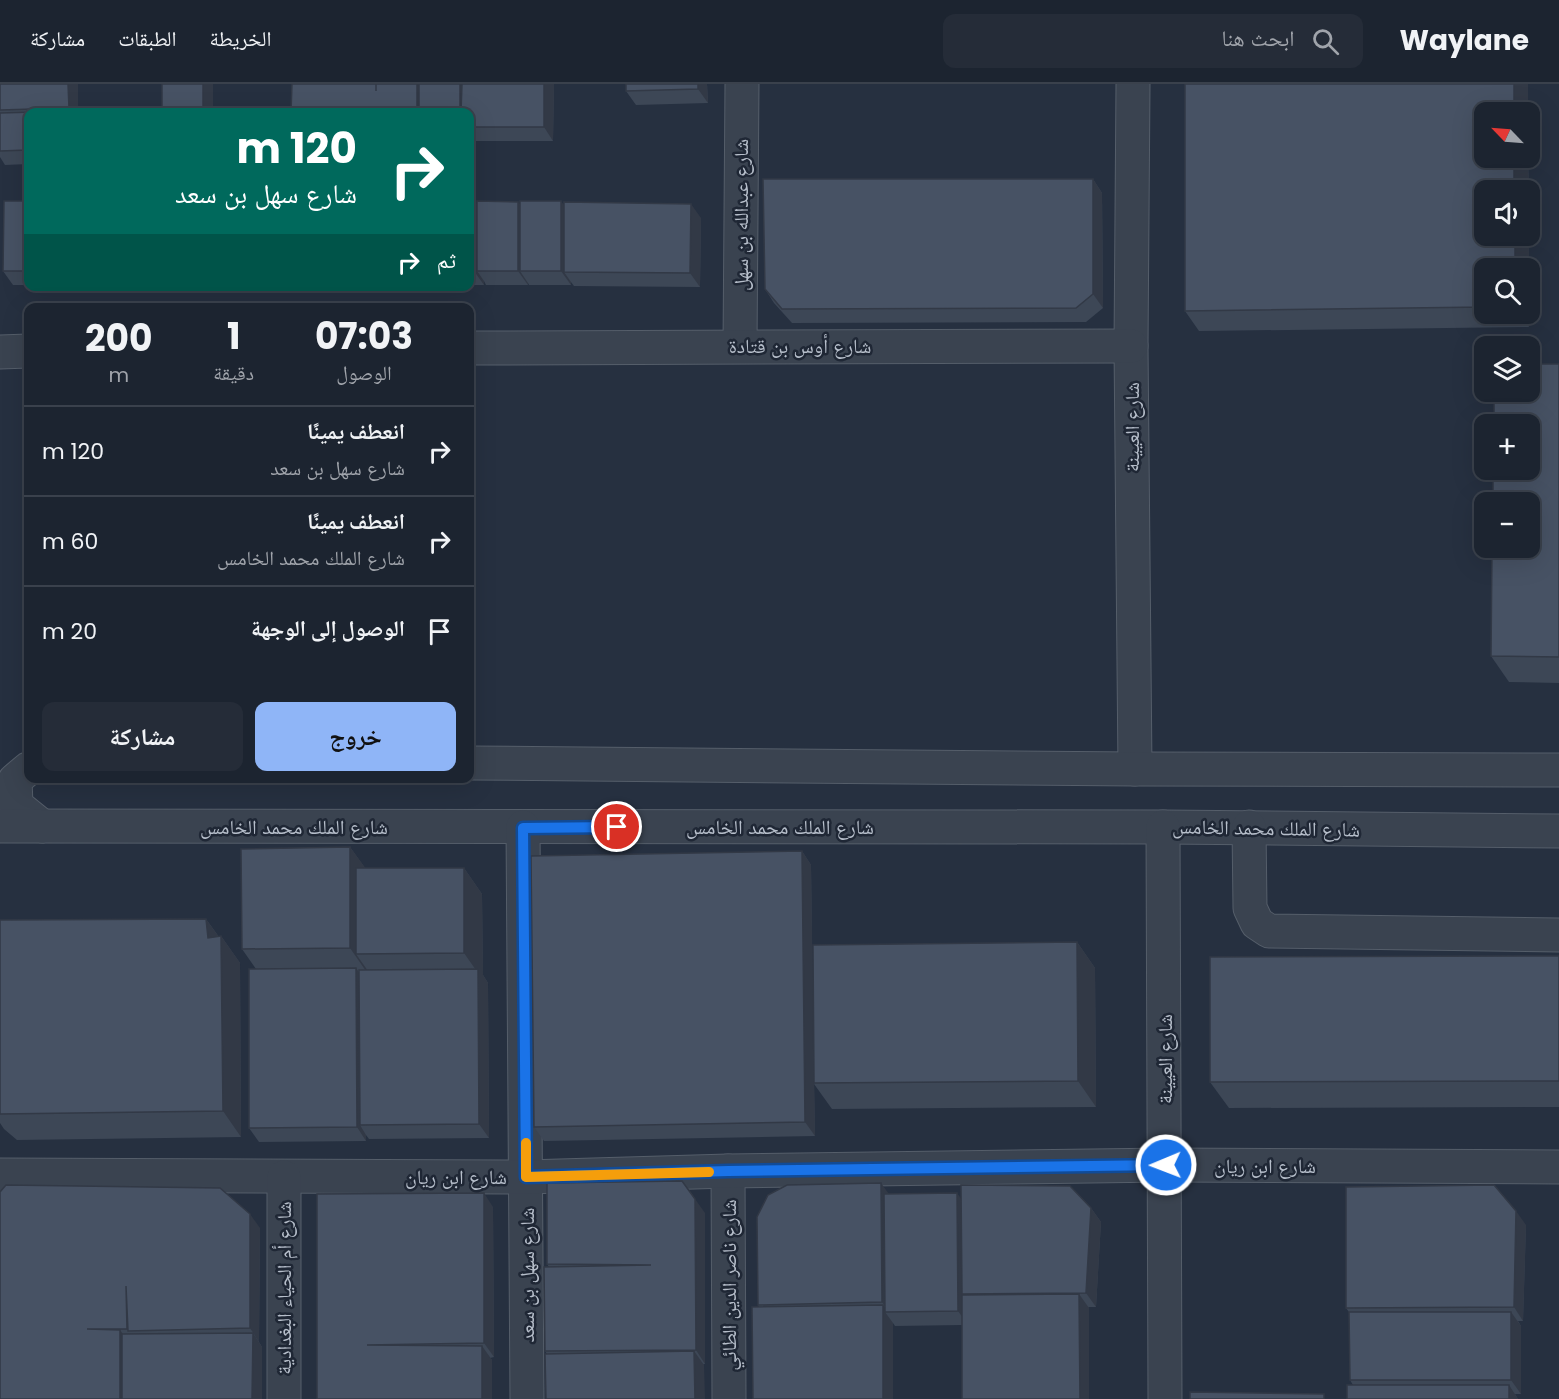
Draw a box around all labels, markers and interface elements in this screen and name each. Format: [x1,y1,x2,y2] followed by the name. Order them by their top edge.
[943,14,1363,68] search box
[1399,21,1529,60] text: Waylane
[1221,23,1294,54] text: ابحث هنا
[30,24,85,53] text: مشاركة
[118,24,177,53] text: الطبقات
[210,24,271,53] text: الخريطة
[1309,25,1342,58] icon: search
[1474,102,1540,168] north arrow
[1474,102,1540,558] map controls
[236,119,357,178] text: 120 m
[378,132,456,210] icon: right
[727,139,755,291] street label: شارع عبدالله بن سهل
[175,175,357,212] text: شارع سهل بن سعد
[1474,180,1540,246] button: sound
[437,245,456,276] text: ثم
[392,246,425,279] icon: right
[1474,258,1540,324] button: search
[227,311,240,362] text: 1
[315,311,413,362] text: 07:03
[85,313,152,364] text: 200
[729,332,871,360] street label: شارع أوس بن قتادة
[1474,336,1540,402] button: layers
[213,359,254,387] text: دقيقة
[336,359,392,387] text: الوصول
[108,361,129,389] text: m
[1118,382,1146,472] street label: شارع العيينة
[1474,414,1540,480] button: +
[307,416,405,447] text: انعطف يمينًا
[423,435,456,468] icon: right
[42,436,104,467] text: 120 m
[270,454,405,482] text: شارع سهل بن سعد
[1474,492,1540,558] button: −
[307,506,405,537] text: انعطف يمينًا
[423,525,456,558] icon: right
[42,526,98,557] text: 60 m
[217,544,405,572] text: شارع الملك محمد الخامس
[251,613,405,644] text: الوصول إلى الوجهة
[423,615,456,648] icon: arrive
[42,616,97,647] text: 20 m
[42,702,243,771] button: مشاركة
[255,702,456,771] button: خروج
[591,801,642,852] pin
[600,810,633,843] icon: arrive
[1172,812,1360,844] street label: شارع الملك محمد الخامس
[200,813,388,841] street label: شارع الملك محمد الخامس
[686,813,874,841] street label: شارع الملك محمد الخامس
[1151,1014,1179,1104] street label: شارع العيينة
[1134,1133,1198,1197] position arrow
[1214,1152,1316,1180] street label: شارع ابن ريان
[405,1163,507,1191] street label: شارع ابن ريان
[715,1199,745,1371] street label: شارع ناصر الدين الطائي
[270,1201,298,1375] street label: شارع أم الحياء البغدادية
[513,1208,541,1342] street label: شارع سهل بن سعد

